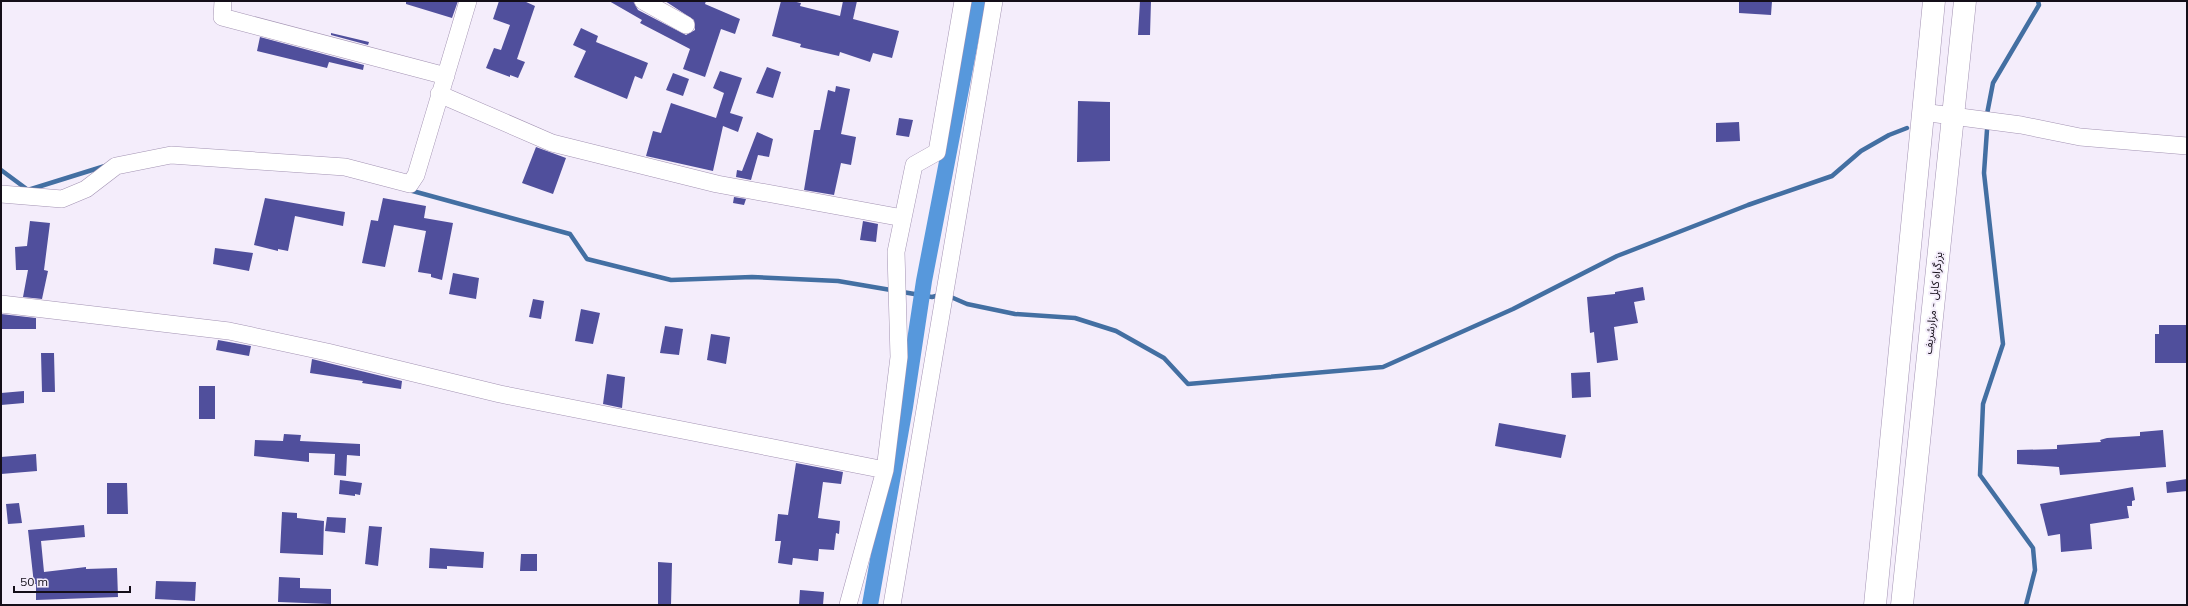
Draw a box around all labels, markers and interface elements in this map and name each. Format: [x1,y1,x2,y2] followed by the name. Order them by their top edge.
[1921,251,1945,355] street label: بزرگراه کابل - مزارشریف
[14,568,130,594] scale bar
[20,574,48,589] text: 50 m

